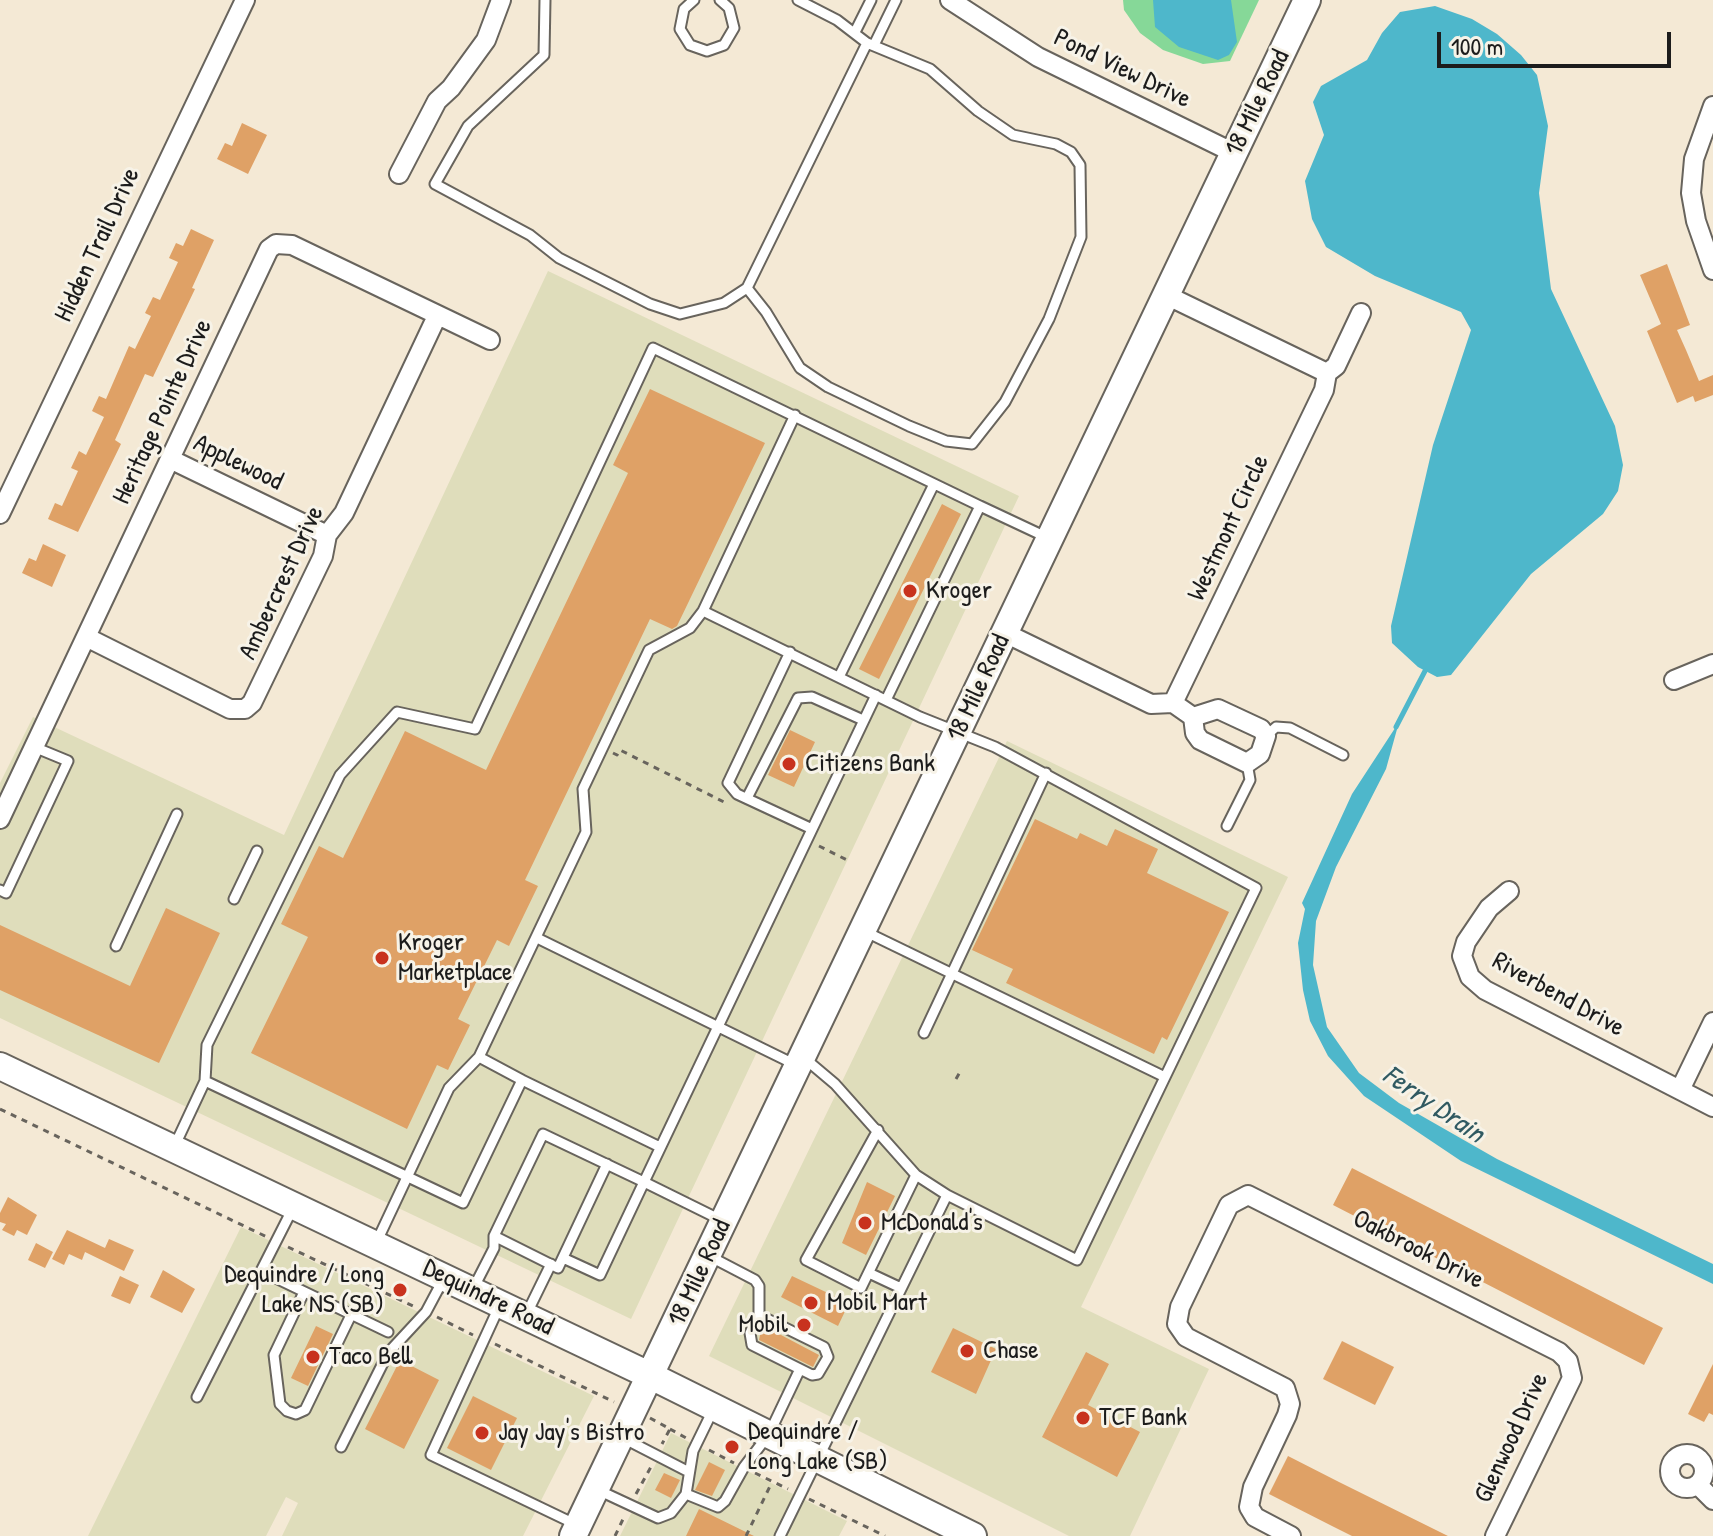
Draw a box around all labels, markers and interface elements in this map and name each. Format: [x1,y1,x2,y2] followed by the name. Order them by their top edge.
[1441,16,1675,66] scale bar
[1048,22,1196,116] street label: Pond View Drive
[1451,30,1503,62] text: 100 m
[1219,45,1297,161] street label: 18 Mile Road
[49,163,147,327] street label: Hidden Trail Drive
[107,315,219,509] street label: Heritage Pointe Drive
[188,428,288,498] street label: Applewood
[1182,450,1276,606] street label: Westmont Circle
[233,501,331,665] street label: Ambercrest Drive
[926,575,992,607] place label: Kroger
[901,582,919,600] marker: Kroger
[941,630,1017,746] street label: 18 Mile Road
[805,748,935,780] place label: Citizens Bank
[780,755,798,773] marker: Citizens Bank
[398,927,512,988] place label: Kroger Marketplace
[1486,946,1630,1044] street label: Riverbend Drive
[373,949,391,967] marker: Kroger Marketplace
[1376,1059,1490,1151] water label: Ferry Drain
[1347,1204,1489,1296] street label: Oakbrook Drive
[881,1207,983,1239] place label: McDonald's
[856,1214,874,1232] marker: McDonald's
[662,1215,738,1331] street label: 18 Mile Road
[417,1253,559,1343] street label: Dequindre Road
[224,1259,384,1320] place label: Dequindre / Long Lake NS (SB)
[391,1281,409,1299] marker: Dequindre / Long Lake NS (SB)
[827,1287,927,1319] place label: Mobil Mart
[802,1294,820,1312] marker: Mobil Mart
[739,1309,788,1341] place label: Mobil
[795,1316,813,1334] marker: Mobil
[983,1335,1039,1367] place label: Chase
[329,1341,413,1373] place label: Taco Bell
[958,1342,976,1360] marker: Chase
[304,1348,322,1366] marker: Taco Bell
[1468,1368,1556,1508] street label: Glenwood Drive
[1099,1402,1187,1434] place label: TCF Bank
[1074,1409,1092,1427] marker: TCF Bank
[748,1416,888,1478] place label: Dequindre / Long Lake (SB)
[498,1417,644,1449] place label: Jay Jay's Bistro
[473,1424,491,1442] marker: Jay Jay's Bistro
[723,1438,741,1456] marker: Dequindre / Long Lake (SB)

